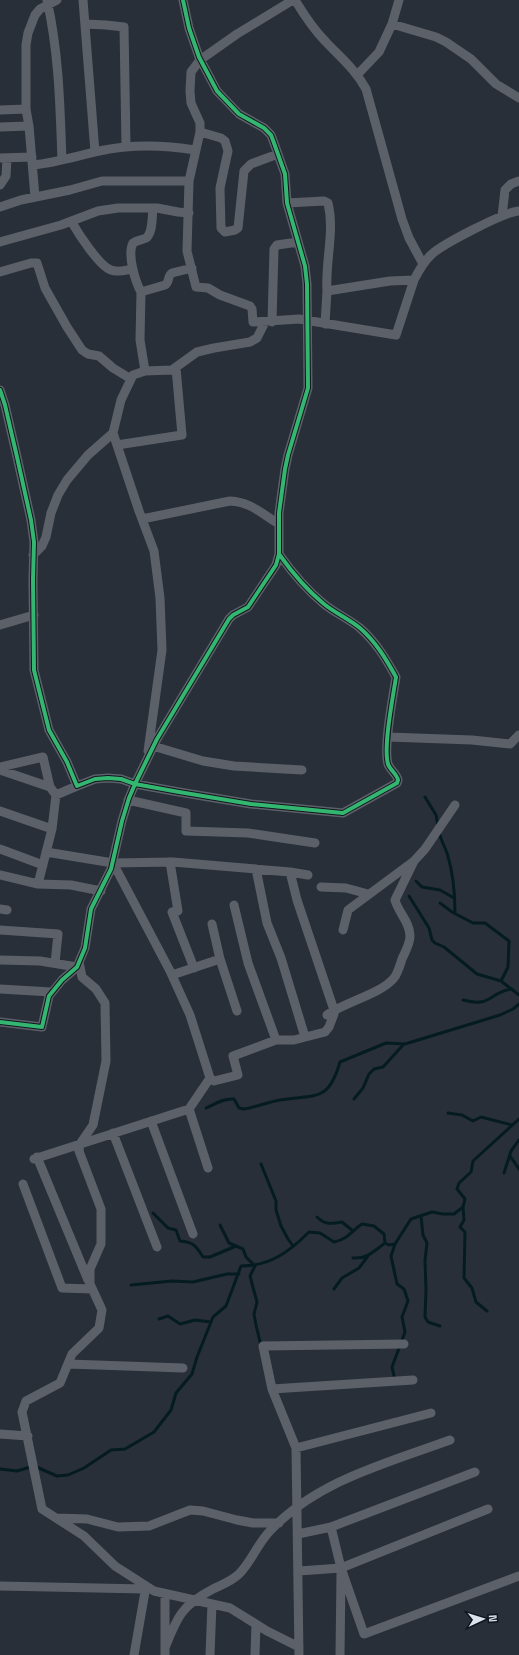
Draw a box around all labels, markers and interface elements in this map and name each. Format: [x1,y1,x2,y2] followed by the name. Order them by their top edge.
[463,1599,503,1639] north arrow
[486,1614,500,1622] text: N

